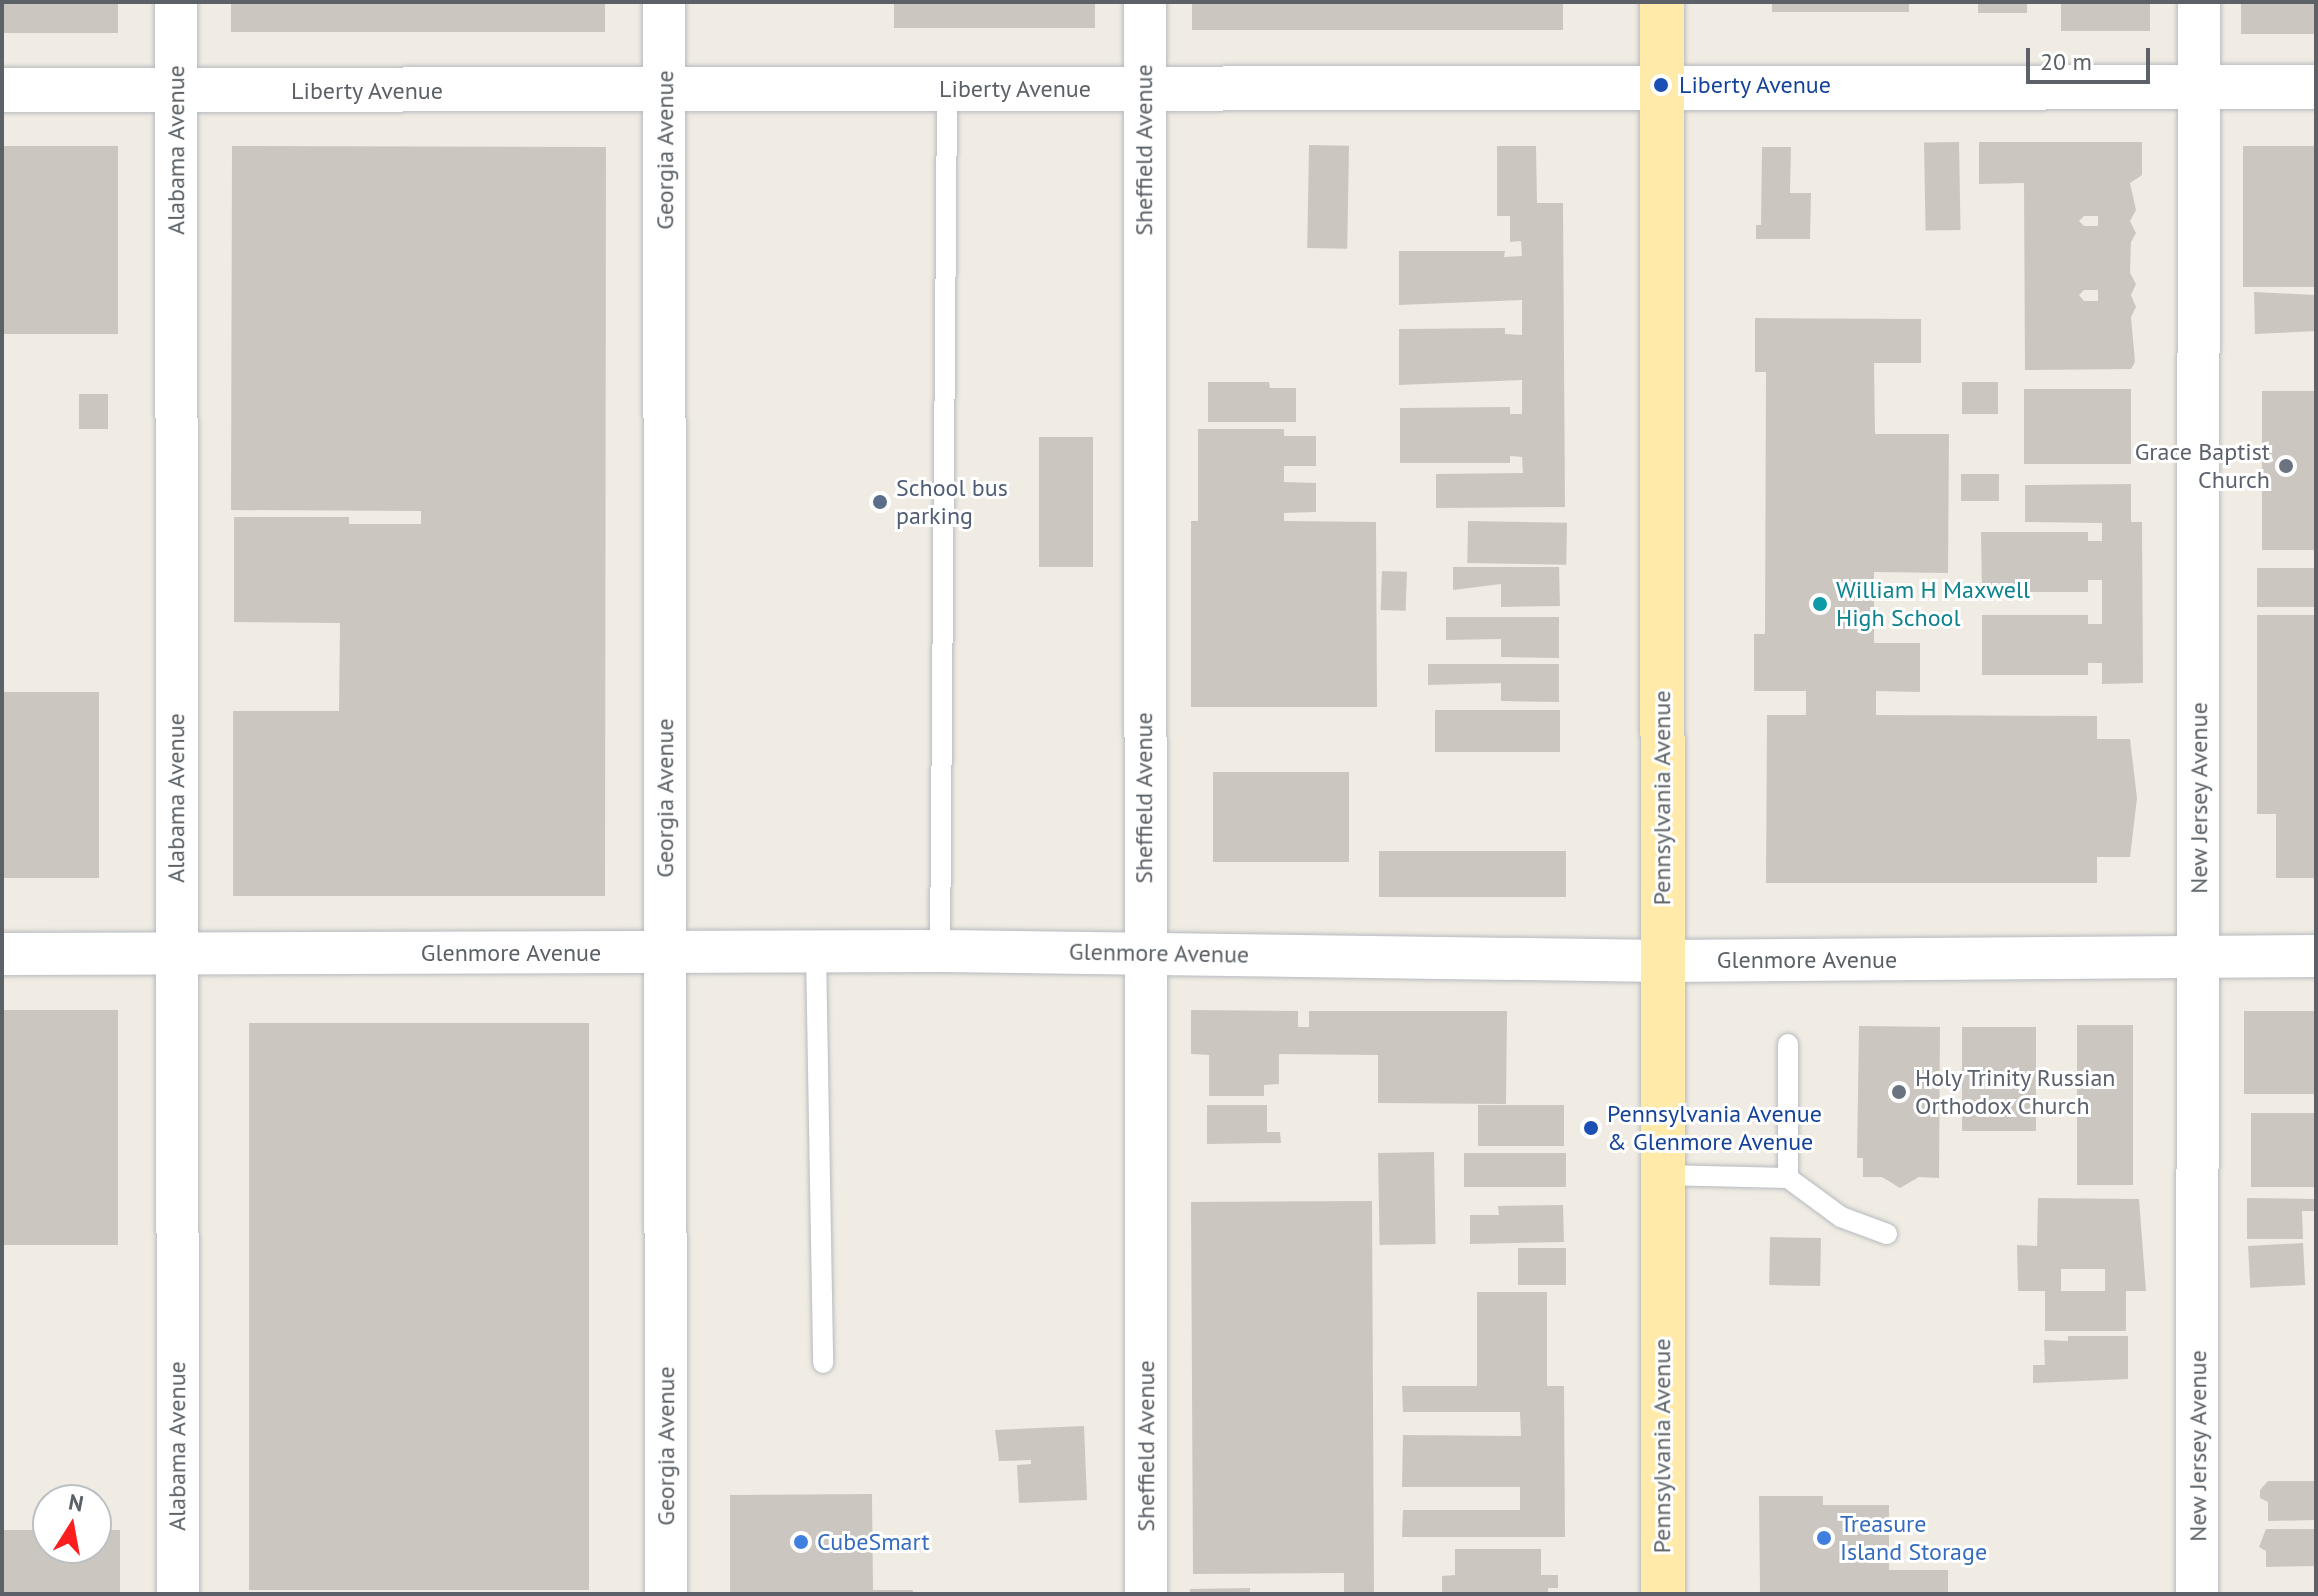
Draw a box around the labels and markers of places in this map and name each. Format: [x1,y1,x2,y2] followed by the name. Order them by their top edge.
[1679,71,1833,99] place label: Liberty Avenue
[1650,74,1672,96] marker: Liberty Avenue
[2135,438,2270,494] place label: Grace Baptist Church
[2277,457,2295,475] marker: Grace Baptist Church
[896,474,1008,530] place label: School bus parking
[871,493,889,511] marker: School bus parking
[1836,576,2030,632] place label: William H Maxwell High School
[1811,595,1829,613] marker: William H Maxwell High School
[1915,1064,2118,1120] place label: Holy Trinity Russian Orthodox Church
[1890,1083,1908,1101] marker: Holy Trinity Russian Orthodox Church
[1607,1100,1823,1156] place label: Pennsylvania Avenue & Glenmore Avenue
[1582,1119,1600,1137] marker: Pennsylvania Avenue & Glenmore Avenue
[1840,1510,1987,1566] place label: Treasure Island Storage
[817,1528,930,1556] place label: CubeSmart
[1815,1529,1833,1547] marker: Treasure Island Storage
[792,1533,810,1551] marker: CubeSmart

